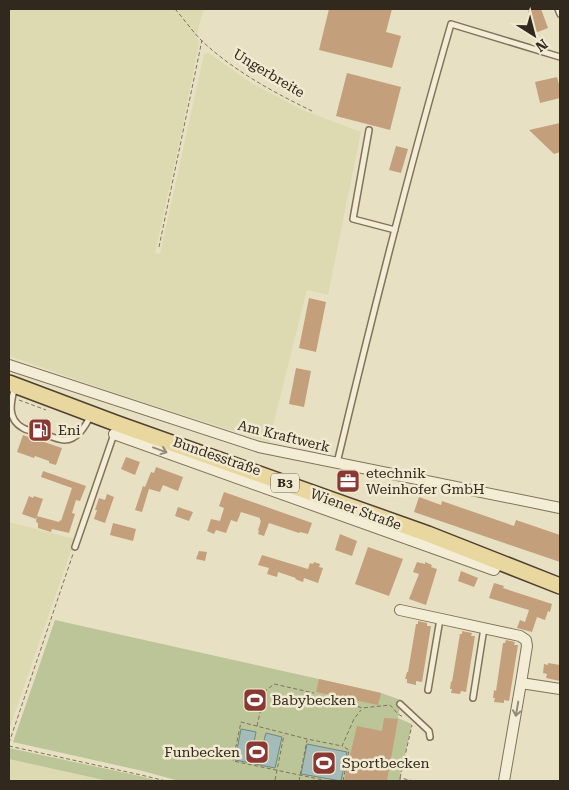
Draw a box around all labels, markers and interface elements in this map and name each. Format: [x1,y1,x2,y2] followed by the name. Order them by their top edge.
[509,10,559,60] north arrow
[532,36,551,55] text: N
[230,45,308,101] street label: Ungerbreite
[27,417,53,443] fuel station icon: Eni
[236,417,332,455] street label: Am Kraftwerk
[58,422,81,438] place label: Eni
[171,434,263,479] street label: Bundesstraße
[152,446,167,455] one-way arrow
[366,465,485,497] place label: etechnik Weinhofer GmbH
[335,468,361,494] office icon: etechnik Weinhofer GmbH
[271,473,299,492] road number: B3
[308,485,404,533] street label: Wiener Straße
[242,687,268,713] sports icon: Babybecken
[272,692,356,708] place label: Babybecken
[511,701,521,717] one-way arrow
[244,739,270,765] sports icon: Funbecken
[164,744,240,760] place label: Funbecken
[311,750,337,776] sports icon: Sportbecken
[342,755,429,771] place label: Sportbecken

